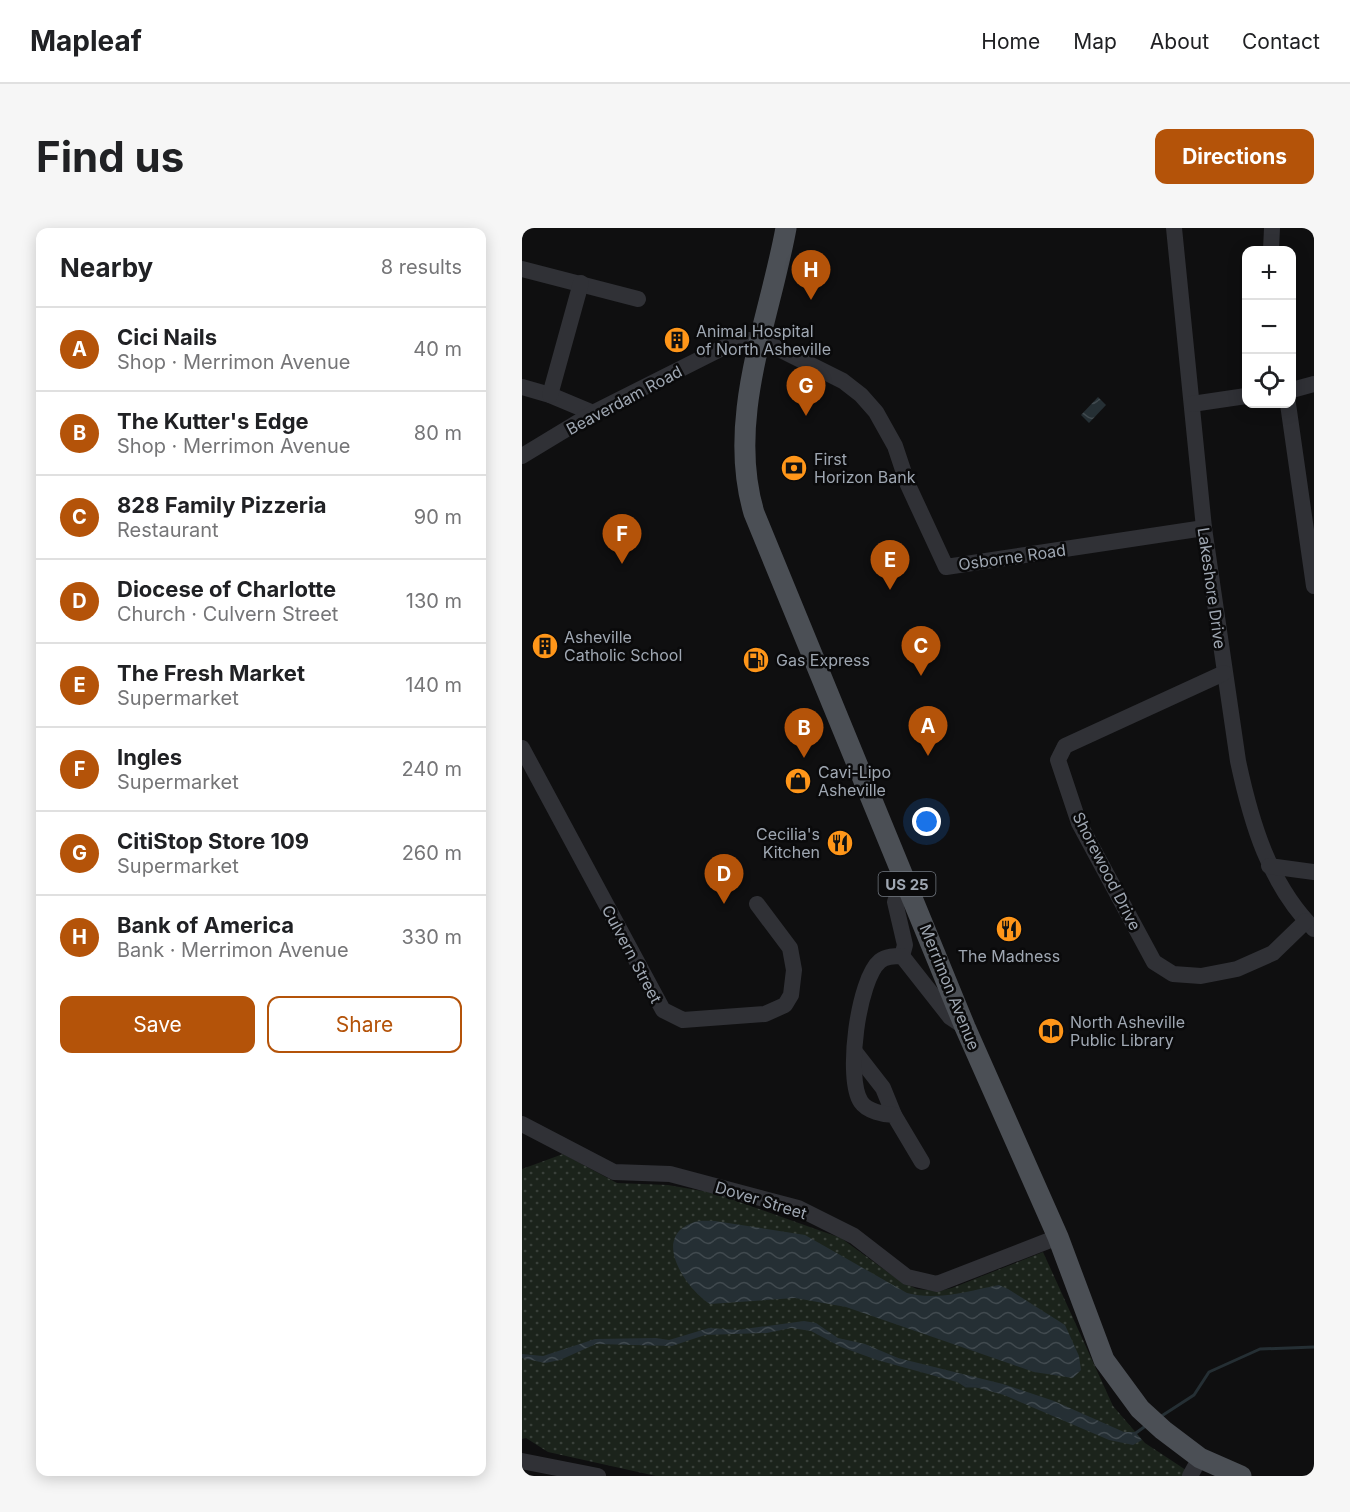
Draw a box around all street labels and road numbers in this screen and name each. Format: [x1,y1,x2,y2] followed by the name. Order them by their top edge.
[563,361,685,439] street label: Beaverdam Road
[1194,526,1230,650] street label: Lakeshore Drive
[957,540,1067,574] street label: Osborne Road
[1069,808,1145,934] street label: Shorewood Drive
[878,872,936,896] road number: US 25
[598,901,666,1007] street label: Culvern Street
[916,921,984,1053] street label: Merrimon Avenue
[713,1177,809,1223] street label: Dover Street

